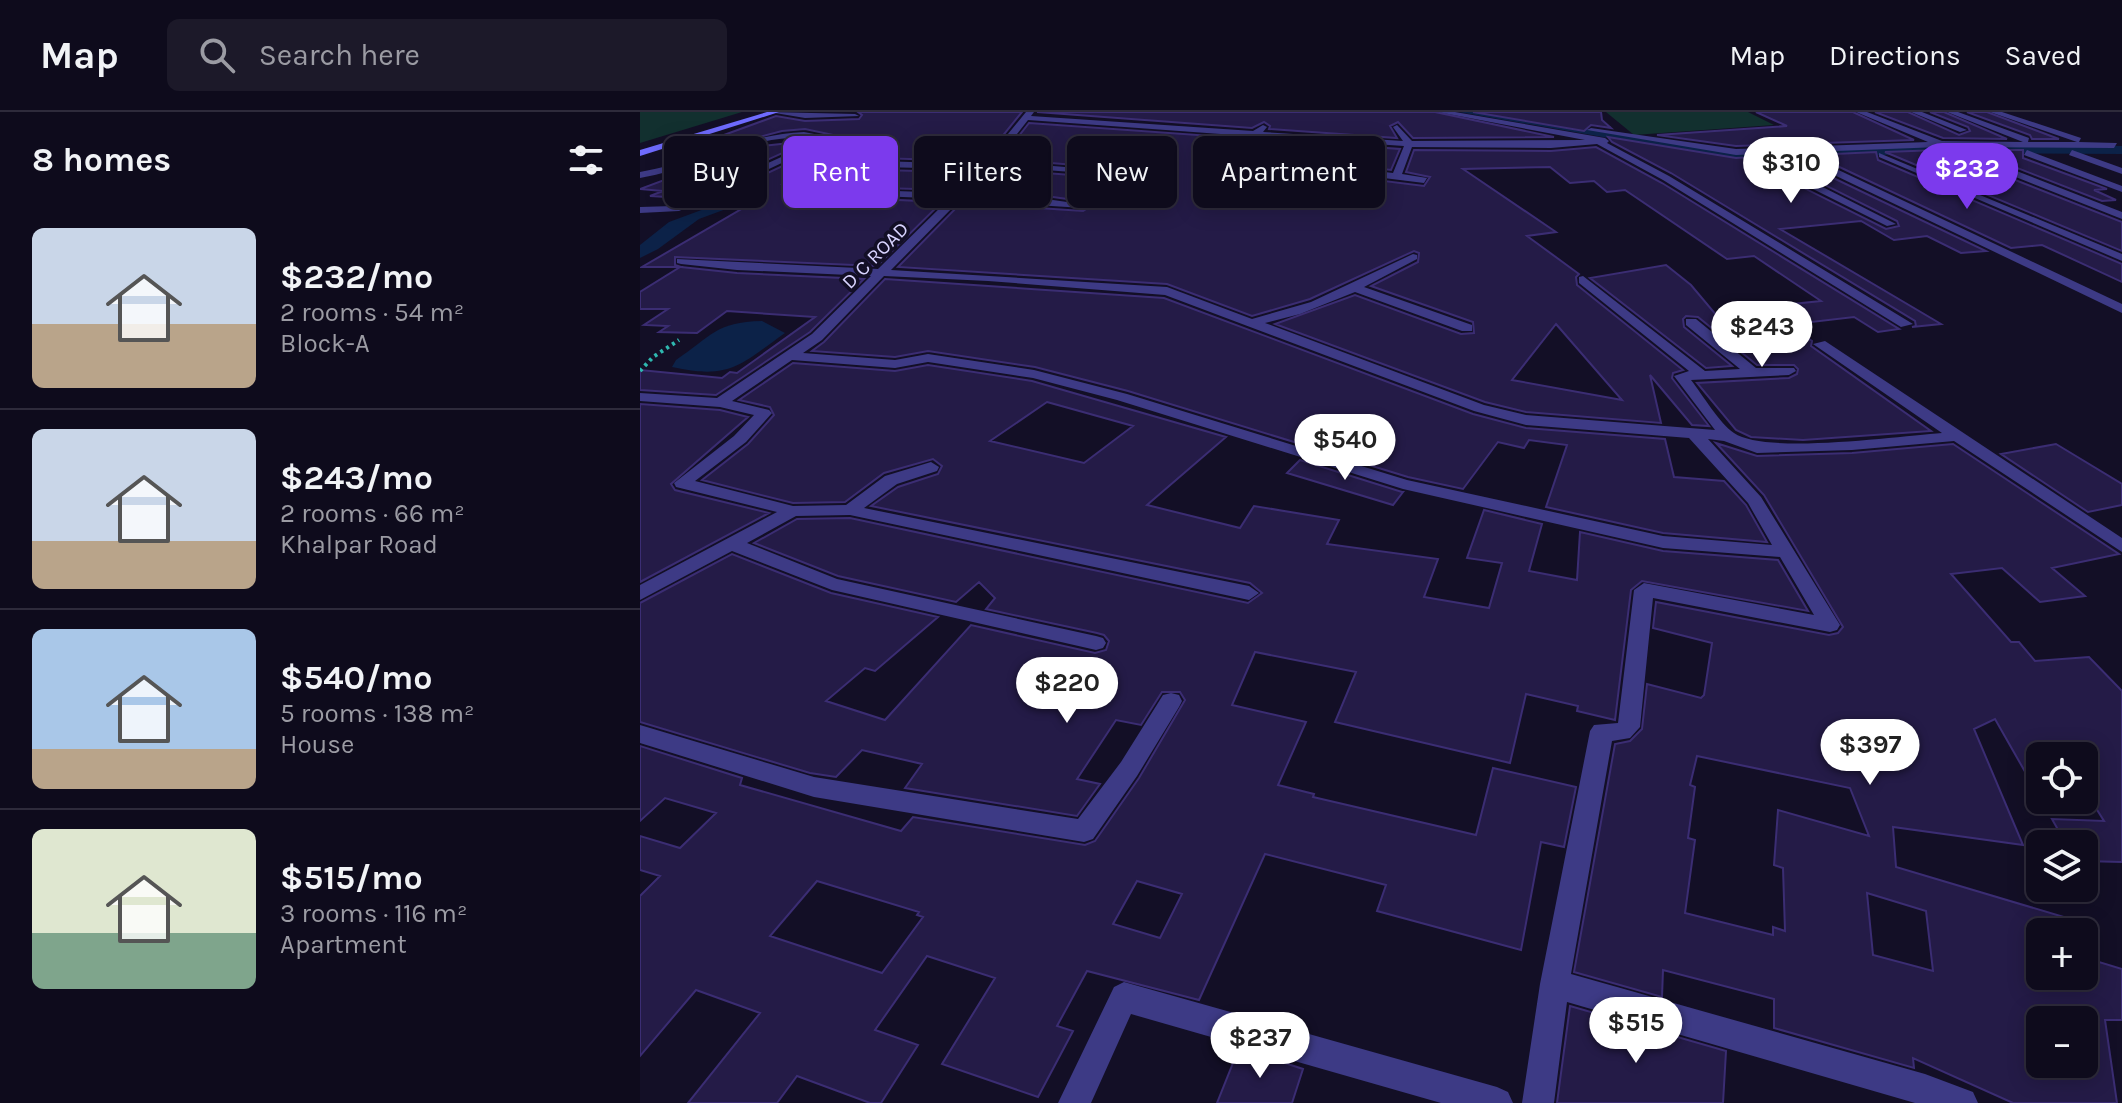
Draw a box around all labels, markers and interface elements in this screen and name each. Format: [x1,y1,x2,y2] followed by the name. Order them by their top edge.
[167,19,727,91] search box
[40,33,119,78] text: Map
[195,33,239,77] icon: search
[259,37,420,73] text: Search here
[1730,39,1785,72] text: Map
[1829,39,1961,72] text: Directions
[2005,39,2082,72] text: Saved
[664,136,767,208] chip: Buy
[783,136,898,208] chip: Rent
[914,136,1051,208] chip: Filters
[1067,136,1177,208] chip: New
[1193,136,1385,208] chip: Apartment
[1744,137,1838,205] pin: $310
[564,138,608,182] icon: filters
[32,140,171,180] text: 8 homes
[1920,143,2014,211] pin: $232
[1761,147,1821,178] text: $310
[1934,153,2000,184] text: $232
[837,217,913,293] street label: D C ROAD
[280,257,433,297] text: $232/mo
[96,260,192,356] icon: home
[280,297,464,328] text: 2 rooms · 54 m²
[1715,301,1809,369] pin: $243
[1729,311,1795,342] text: $243
[280,328,370,359] text: Block-A
[1298,414,1392,482] pin: $540
[1313,424,1377,455] text: $540
[280,458,433,498] text: $243/mo
[96,461,192,557] icon: home
[280,498,465,529] text: 2 rooms · 66 m²
[280,529,438,560] text: Khalpar Road
[1020,657,1114,725] pin: $220
[280,658,433,698] text: $540/mo
[96,661,192,757] icon: home
[1034,667,1100,698] text: $220
[280,698,475,729] text: 5 rooms · 138 m²
[1823,719,1917,787] pin: $397
[280,729,354,760] text: House
[1839,729,1901,760] text: $397
[2026,742,2098,1078] map controls
[2026,742,2098,814] button: locate
[2026,830,2098,902] button: layers
[280,858,423,898] text: $515/mo
[96,861,192,957] icon: home
[280,898,467,929] text: 3 rooms · 116 m²
[2026,918,2098,990] button: +
[280,929,407,960] text: Apartment
[1589,997,1683,1065] pin: $515
[2026,1006,2098,1078] button: −
[1607,1007,1665,1038] text: $515
[1213,1012,1307,1080] pin: $237
[1229,1022,1291,1053] text: $237

